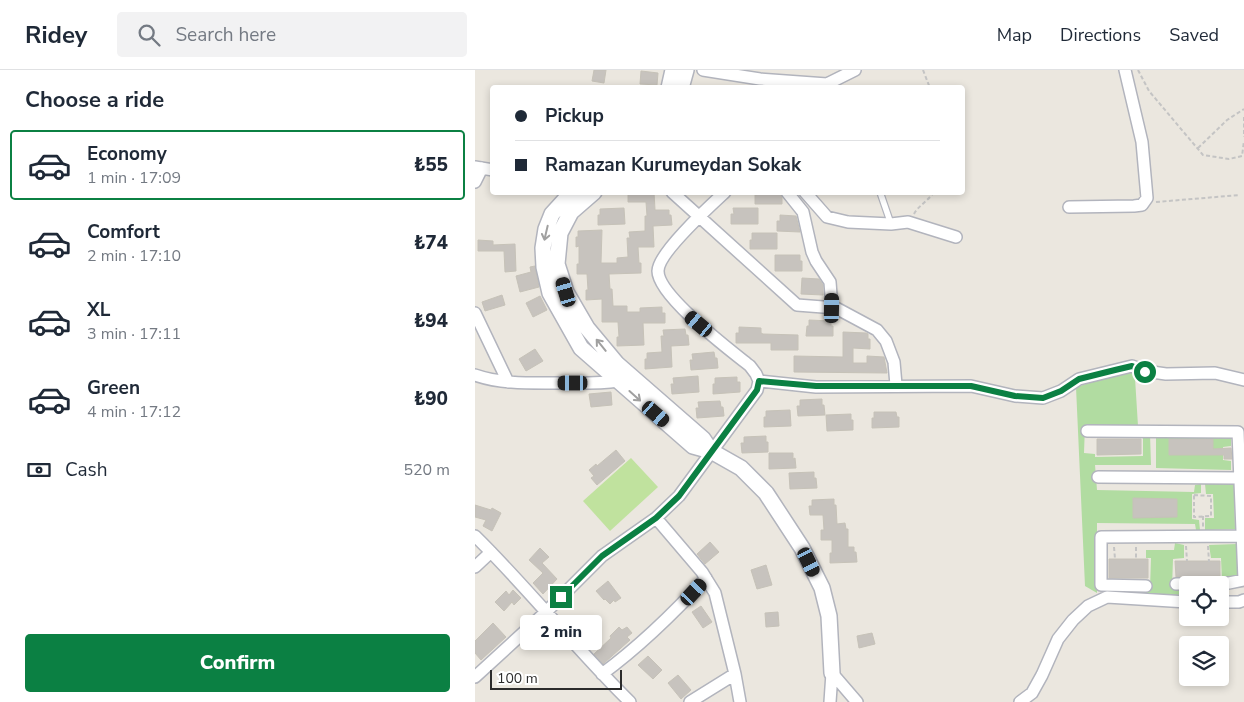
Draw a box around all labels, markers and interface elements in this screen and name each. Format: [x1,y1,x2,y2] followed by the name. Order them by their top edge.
[117,12,467,57] search box
[25,19,87,51] text: Ridey
[135,21,163,49] icon: search
[175,22,276,48] text: Search here
[997,23,1032,47] text: Map
[1060,23,1141,47] text: Directions
[1169,23,1219,47] text: Saved
[25,85,164,115] text: Choose a ride
[545,103,604,129] text: Pickup
[87,141,167,167] text: Economy
[27,143,72,188] icon: car
[414,152,448,178] text: ₺55
[545,152,801,178] text: Ramazan Kurumeydan Sokak
[87,167,181,189] text: 1 min · 17:09
[87,219,160,245] text: Comfort
[27,221,72,266] icon: car
[541,224,550,240] one-way arrow
[414,230,448,256] text: ₺74
[87,245,181,267] text: 2 min · 17:10
[554,275,577,309] car
[824,293,839,323] car
[87,297,110,323] text: XL
[27,299,72,344] icon: car
[414,308,448,334] text: ₺94
[682,309,715,339] car
[87,323,181,345] text: 3 min · 17:11
[596,339,607,352] one-way arrow
[1134,361,1156,383] route start
[87,375,140,401] text: Green
[558,376,588,391] car
[27,377,72,422] icon: car
[414,386,448,412] text: ₺90
[629,391,642,402] one-way arrow
[639,398,672,430] car
[87,401,181,423] text: 4 min · 17:12
[25,456,53,484] icon: cash
[65,457,107,483] text: Cash
[403,459,450,481] text: 520 m
[795,545,822,579] car
[678,576,709,608] car
[1179,576,1229,686] map controls
[1179,576,1229,626] button: locate
[550,586,572,608] route end
[520,614,602,650] callout: 2 min
[540,621,582,643] text: 2 min
[25,634,450,692] button: Confirm
[1179,636,1229,686] button: layers
[490,667,623,690] scale bar
[497,669,538,688] text: 100 m

